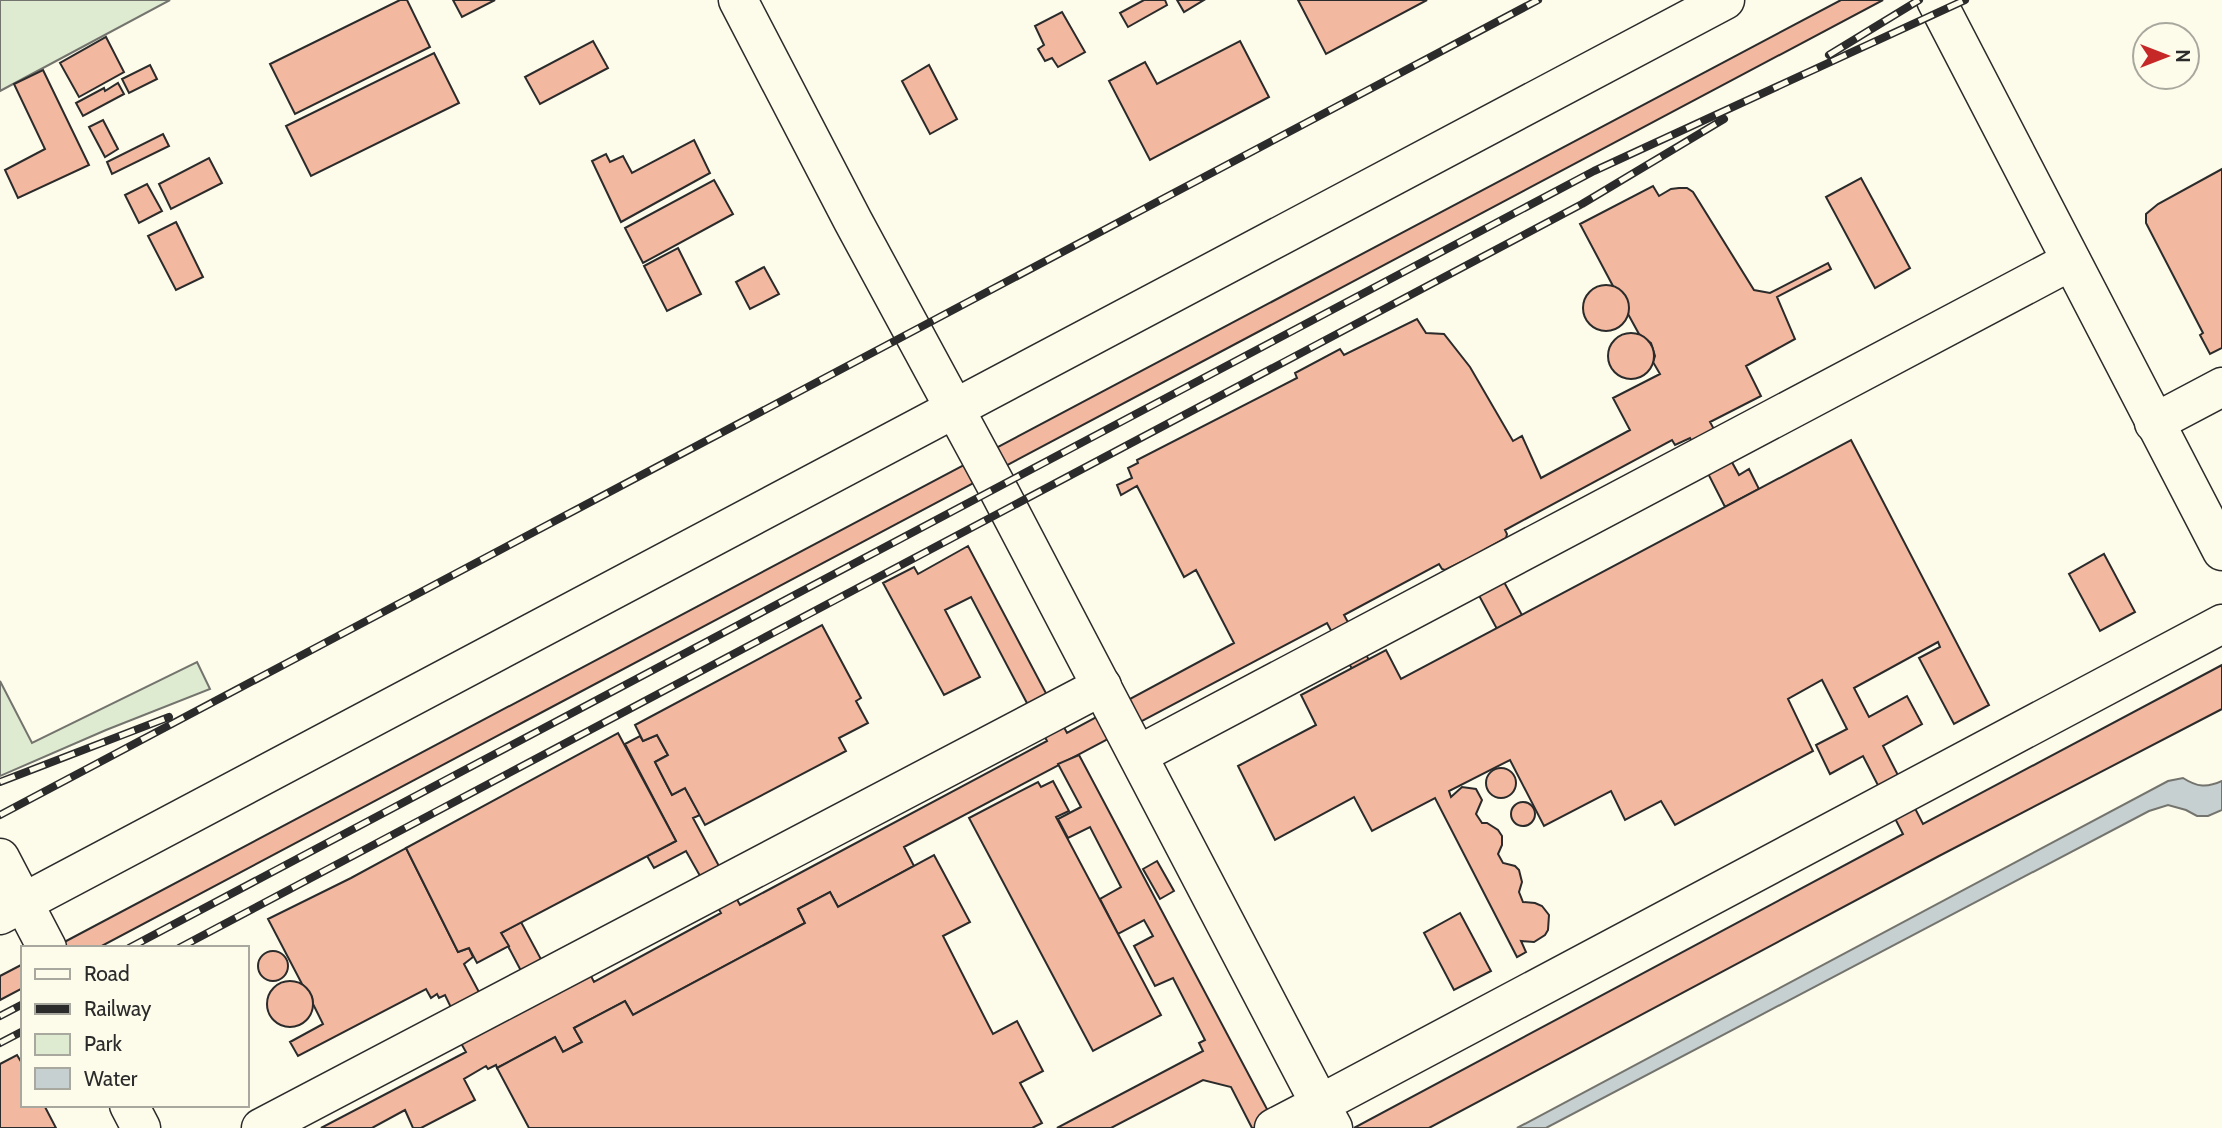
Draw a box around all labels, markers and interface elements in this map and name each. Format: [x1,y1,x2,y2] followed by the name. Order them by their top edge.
[2131,21,2201,91] north arrow
[2171,49,2194,63] text: N
[21,946,248,1107] legend
[84,961,130,986] text: Road
[84,996,152,1021] text: Railway
[84,1031,122,1056] text: Park
[84,1066,138,1091] text: Water

